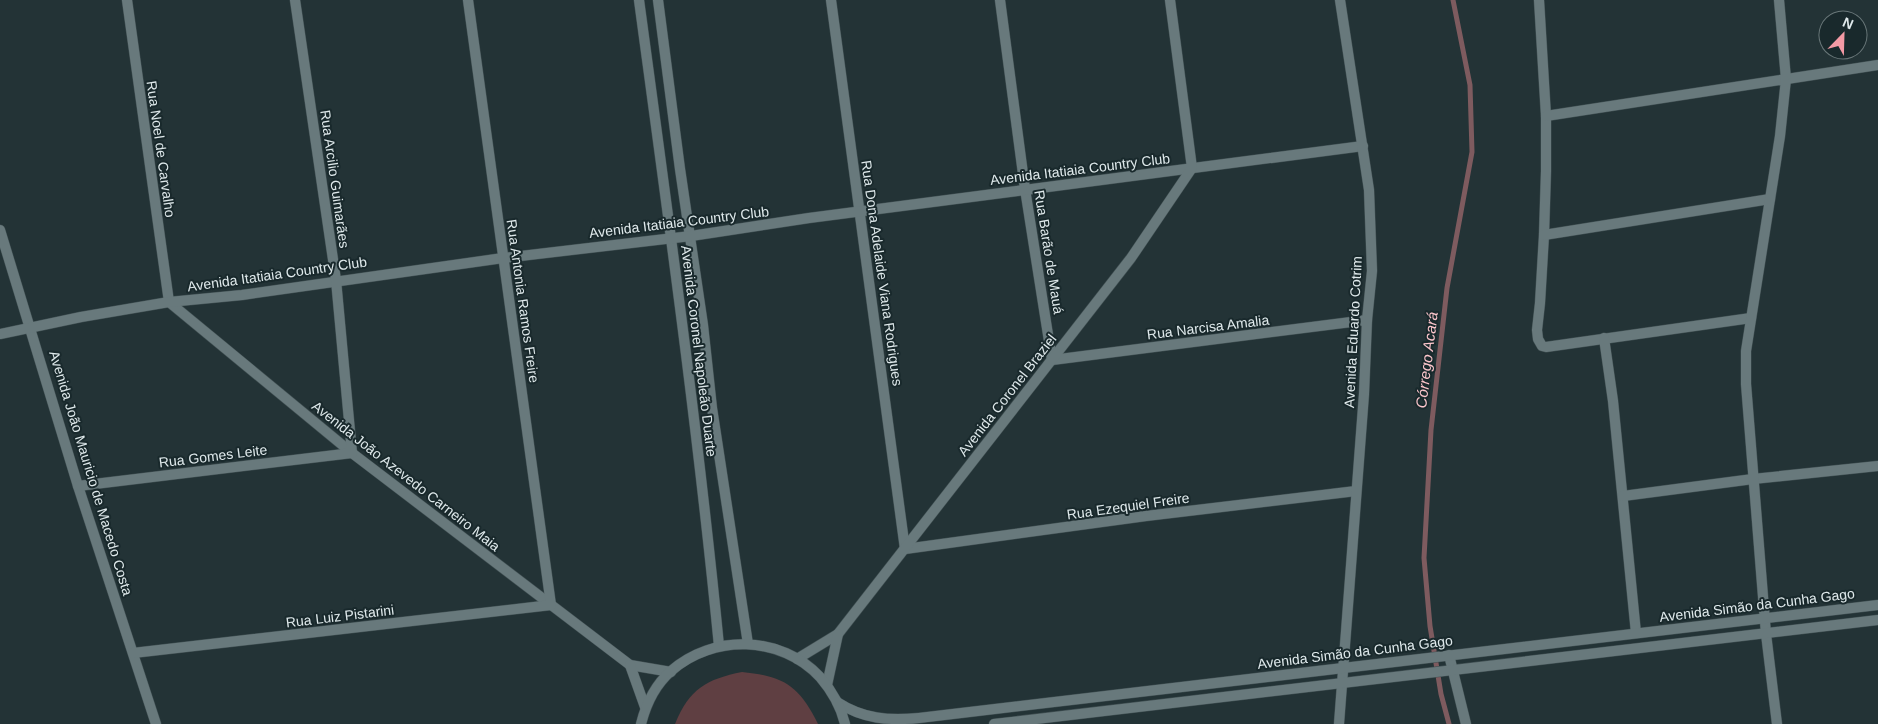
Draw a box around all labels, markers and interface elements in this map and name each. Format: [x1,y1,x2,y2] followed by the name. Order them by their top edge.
[1818,10,1868,60] north arrow
[1840,14,1856,32] text: N
[143,80,179,219] street label: Rua Noel de Carvalho
[317,109,353,249] street label: Rua Arcilio Guimarães
[989,150,1171,188] street label: Avenida Itatiaia Country Club
[858,159,906,387] street label: Rua Dona Adelaide Viana Rodrigues
[1031,189,1067,315] street label: Rua Barão de Mauá
[588,203,770,241] street label: Avenida Itatiaia Country Club
[504,218,542,384] street label: Rua Antonia Ramos Freire
[678,244,720,458] street label: Avenida Coronel Napoleão Duarte
[186,253,368,295] street label: Avenida Itatiaia Country Club
[1341,256,1365,408] street label: Avenida Eduardo Cotrim
[1412,311,1441,409] water label: Córrego Acará
[1146,312,1270,342] street label: Rua Narcisa Amalia
[955,331,1059,459] street label: Avenida Coronel Braziel
[46,349,136,597] street label: Avenida João Mauricio de Macedo Costa
[309,398,503,554] street label: Avenida João Azevedo Carneiro Maia
[158,441,268,471] street label: Rua Gomes Leite
[1066,489,1191,523] street label: Rua Ezequiel Freire
[1658,585,1856,625] street label: Avenida Simão da Cunha Gago
[285,601,395,631] street label: Rua Luiz Pistarini
[1256,632,1454,672] street label: Avenida Simão da Cunha Gago

